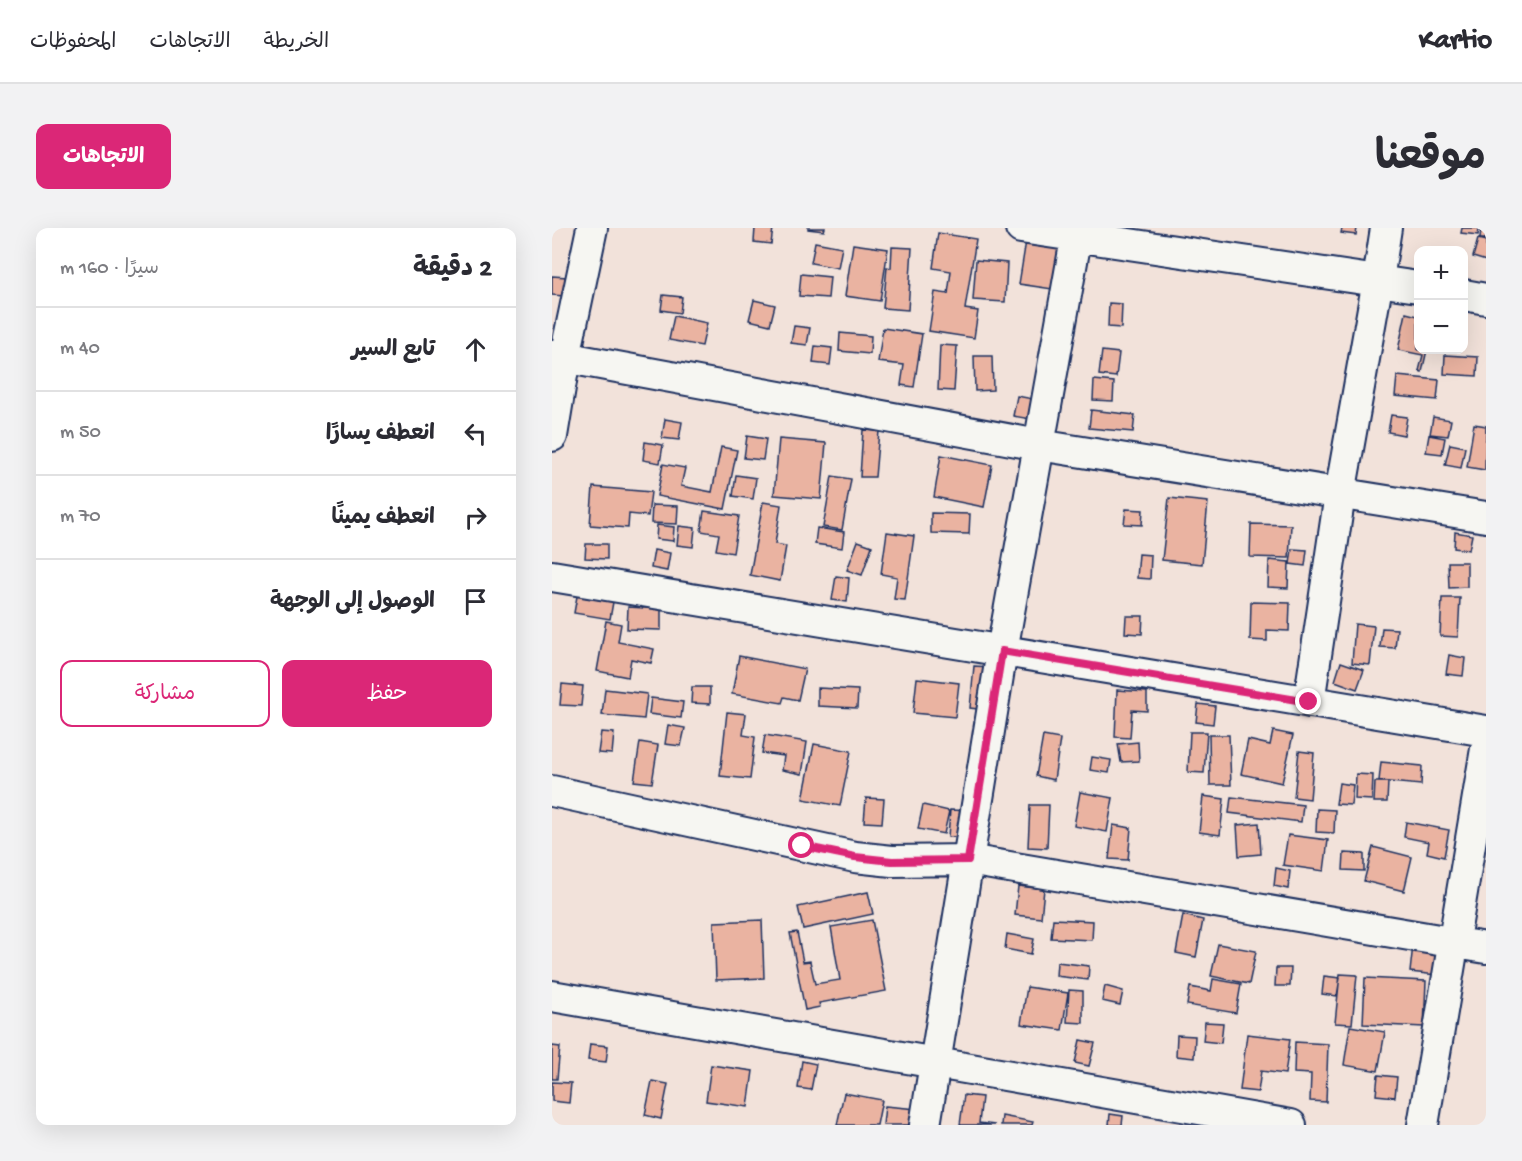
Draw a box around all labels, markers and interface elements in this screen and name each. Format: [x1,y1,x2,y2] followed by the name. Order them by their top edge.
[1419,25,1492,58] text: Kartio
[30,31,116,56] text: المحفوظات
[149,31,231,56] text: الاتجاهات
[264,31,329,56] text: الخريطة
[36,124,171,189] button: الاتجاهات
[1375,136,1486,185] text: موقعنا
[1414,246,1468,354] map controls
[1414,246,1468,300] button: +
[413,255,492,286] text: 2 دقيقة
[60,258,159,281] text: سيرًا · 160 m
[1414,300,1468,354] button: −
[459,333,492,366] icon: ahead
[60,338,100,361] text: 40 m
[351,338,435,364] text: تابع السير
[459,417,492,450] icon: left
[60,422,101,445] text: 50 m
[326,422,435,448] text: انعطف يسارًا
[459,501,492,534] icon: right
[60,506,101,529] text: 70 m
[332,506,435,532] text: انعطف يمينًا
[459,585,492,618] icon: arrive
[270,590,435,616] text: الوصول إلى الوجهة
[60,660,270,727] button: مشاركة
[282,660,492,727] button: حفظ
[1295,688,1321,714] route end
[788,832,814,858] route start

